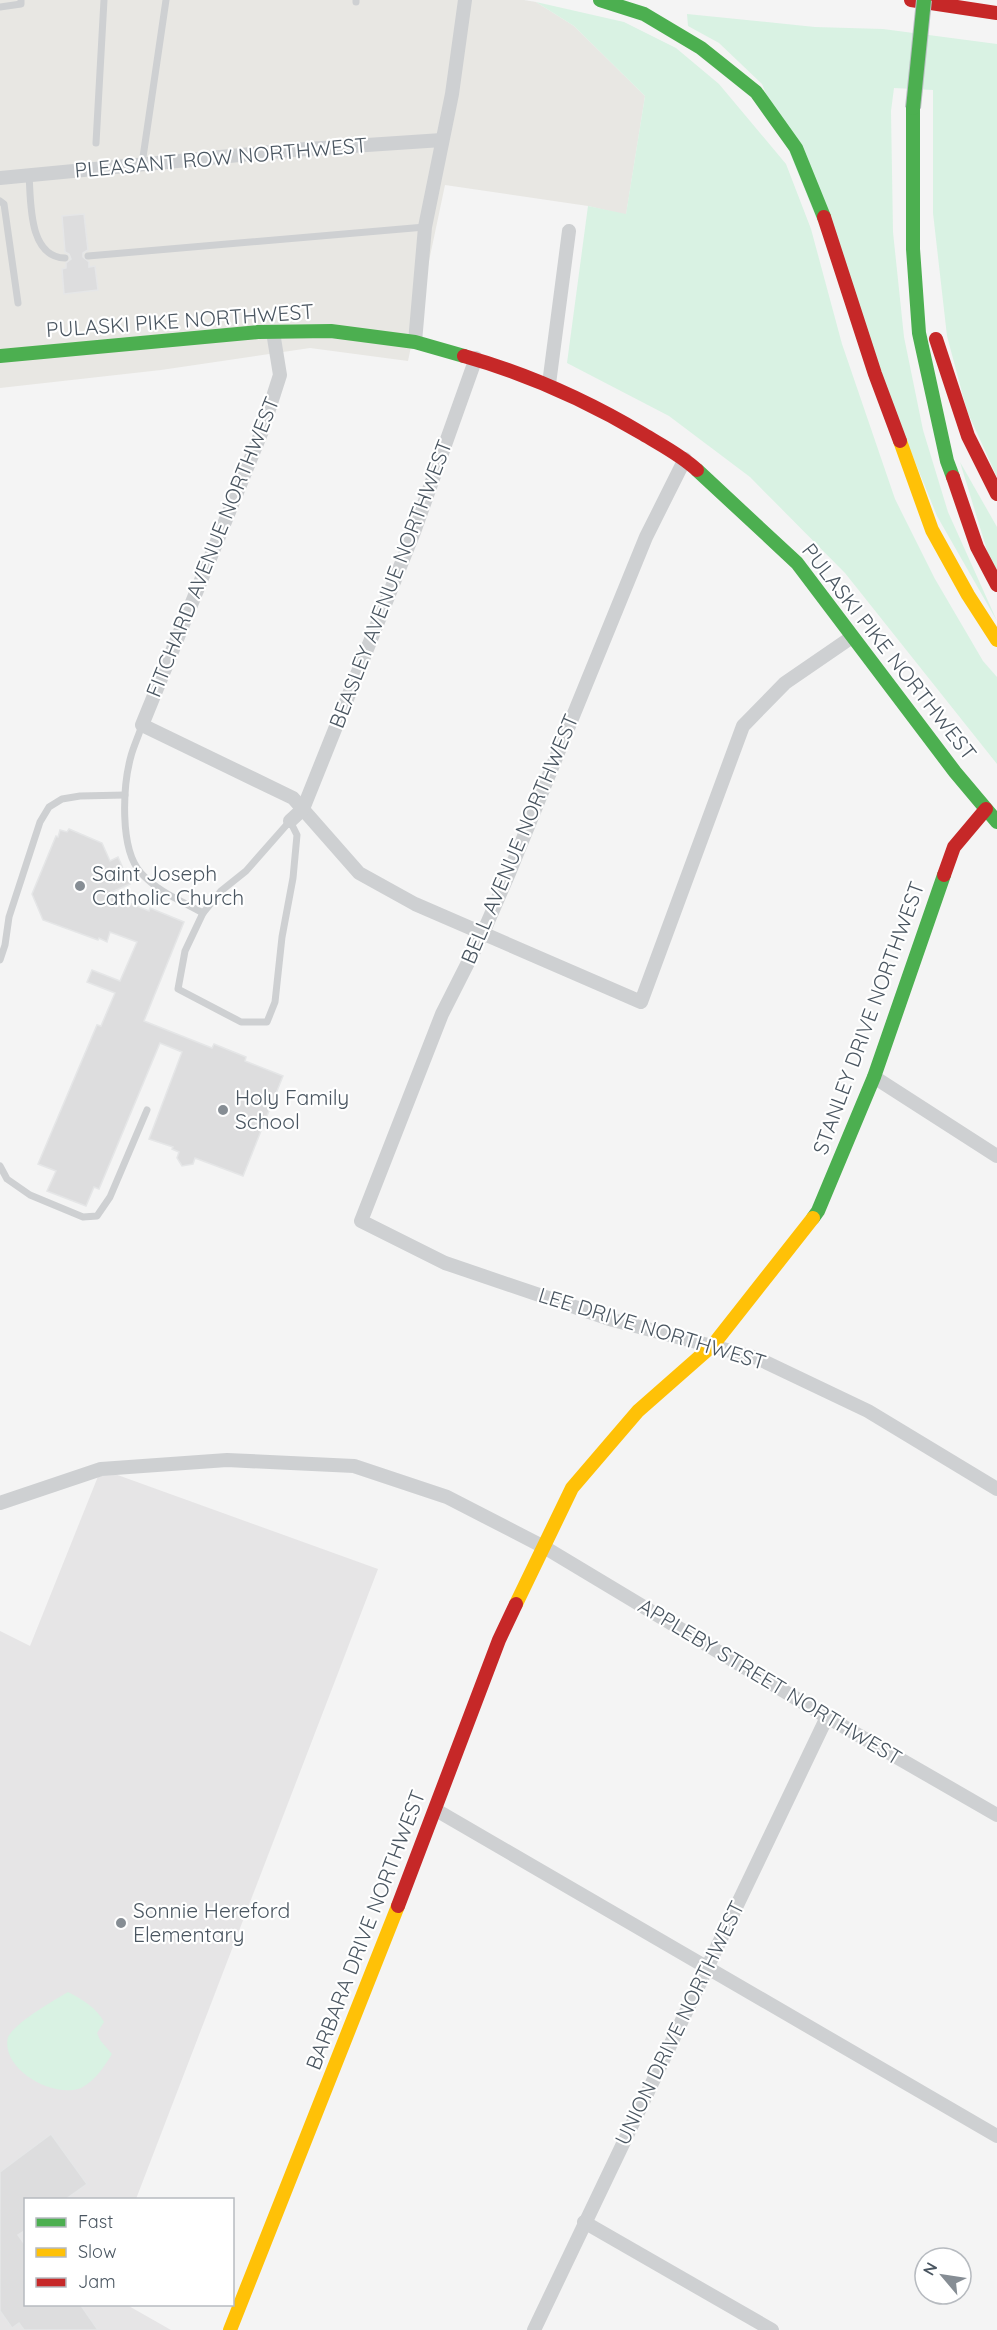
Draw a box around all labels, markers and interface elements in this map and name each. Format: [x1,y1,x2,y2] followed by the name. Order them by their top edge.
[73,131,368,183] street label: PLEASANT ROW NORTHWEST
[45,298,315,342] street label: PULASKI PIKE NORTHWEST
[140,393,284,701] street label: FITCHARD AVENUE NORTHWEST
[323,436,457,731] street label: BEASLEY AVENUE NORTHWEST
[797,538,983,765] street label: PULASKI PIKE NORTHWEST
[455,710,584,967] street label: BELL AVENUE NORTHWEST
[92,860,244,910] place label: Saint Joseph Catholic Church
[806,878,930,1158] street label: STANLEY DRIVE NORTHWEST
[73,879,87,893] marker: Saint Joseph Catholic Church
[235,1084,349,1134] place label: Holy Family School
[216,1103,230,1117] marker: Holy Family School
[535,1281,769,1375] street label: LEE DRIVE NORTHWEST
[634,1592,907,1770] street label: APPLEBY STREET NORTHWEST
[300,1786,431,2073] street label: BARBARA DRIVE NORTHWEST
[609,1896,750,2149] street label: UNION DRIVE NORTHWEST
[133,1897,290,1947] place label: Sonnie Hereford Elementary
[114,1916,128,1930] marker: Sonnie Hereford Elementary
[24,2198,234,2306] legend
[78,2210,113,2233] text: Fast
[78,2240,116,2263] text: Slow
[913,2246,973,2306] north arrow
[918,2259,941,2279] text: N
[78,2270,116,2293] text: Jam

